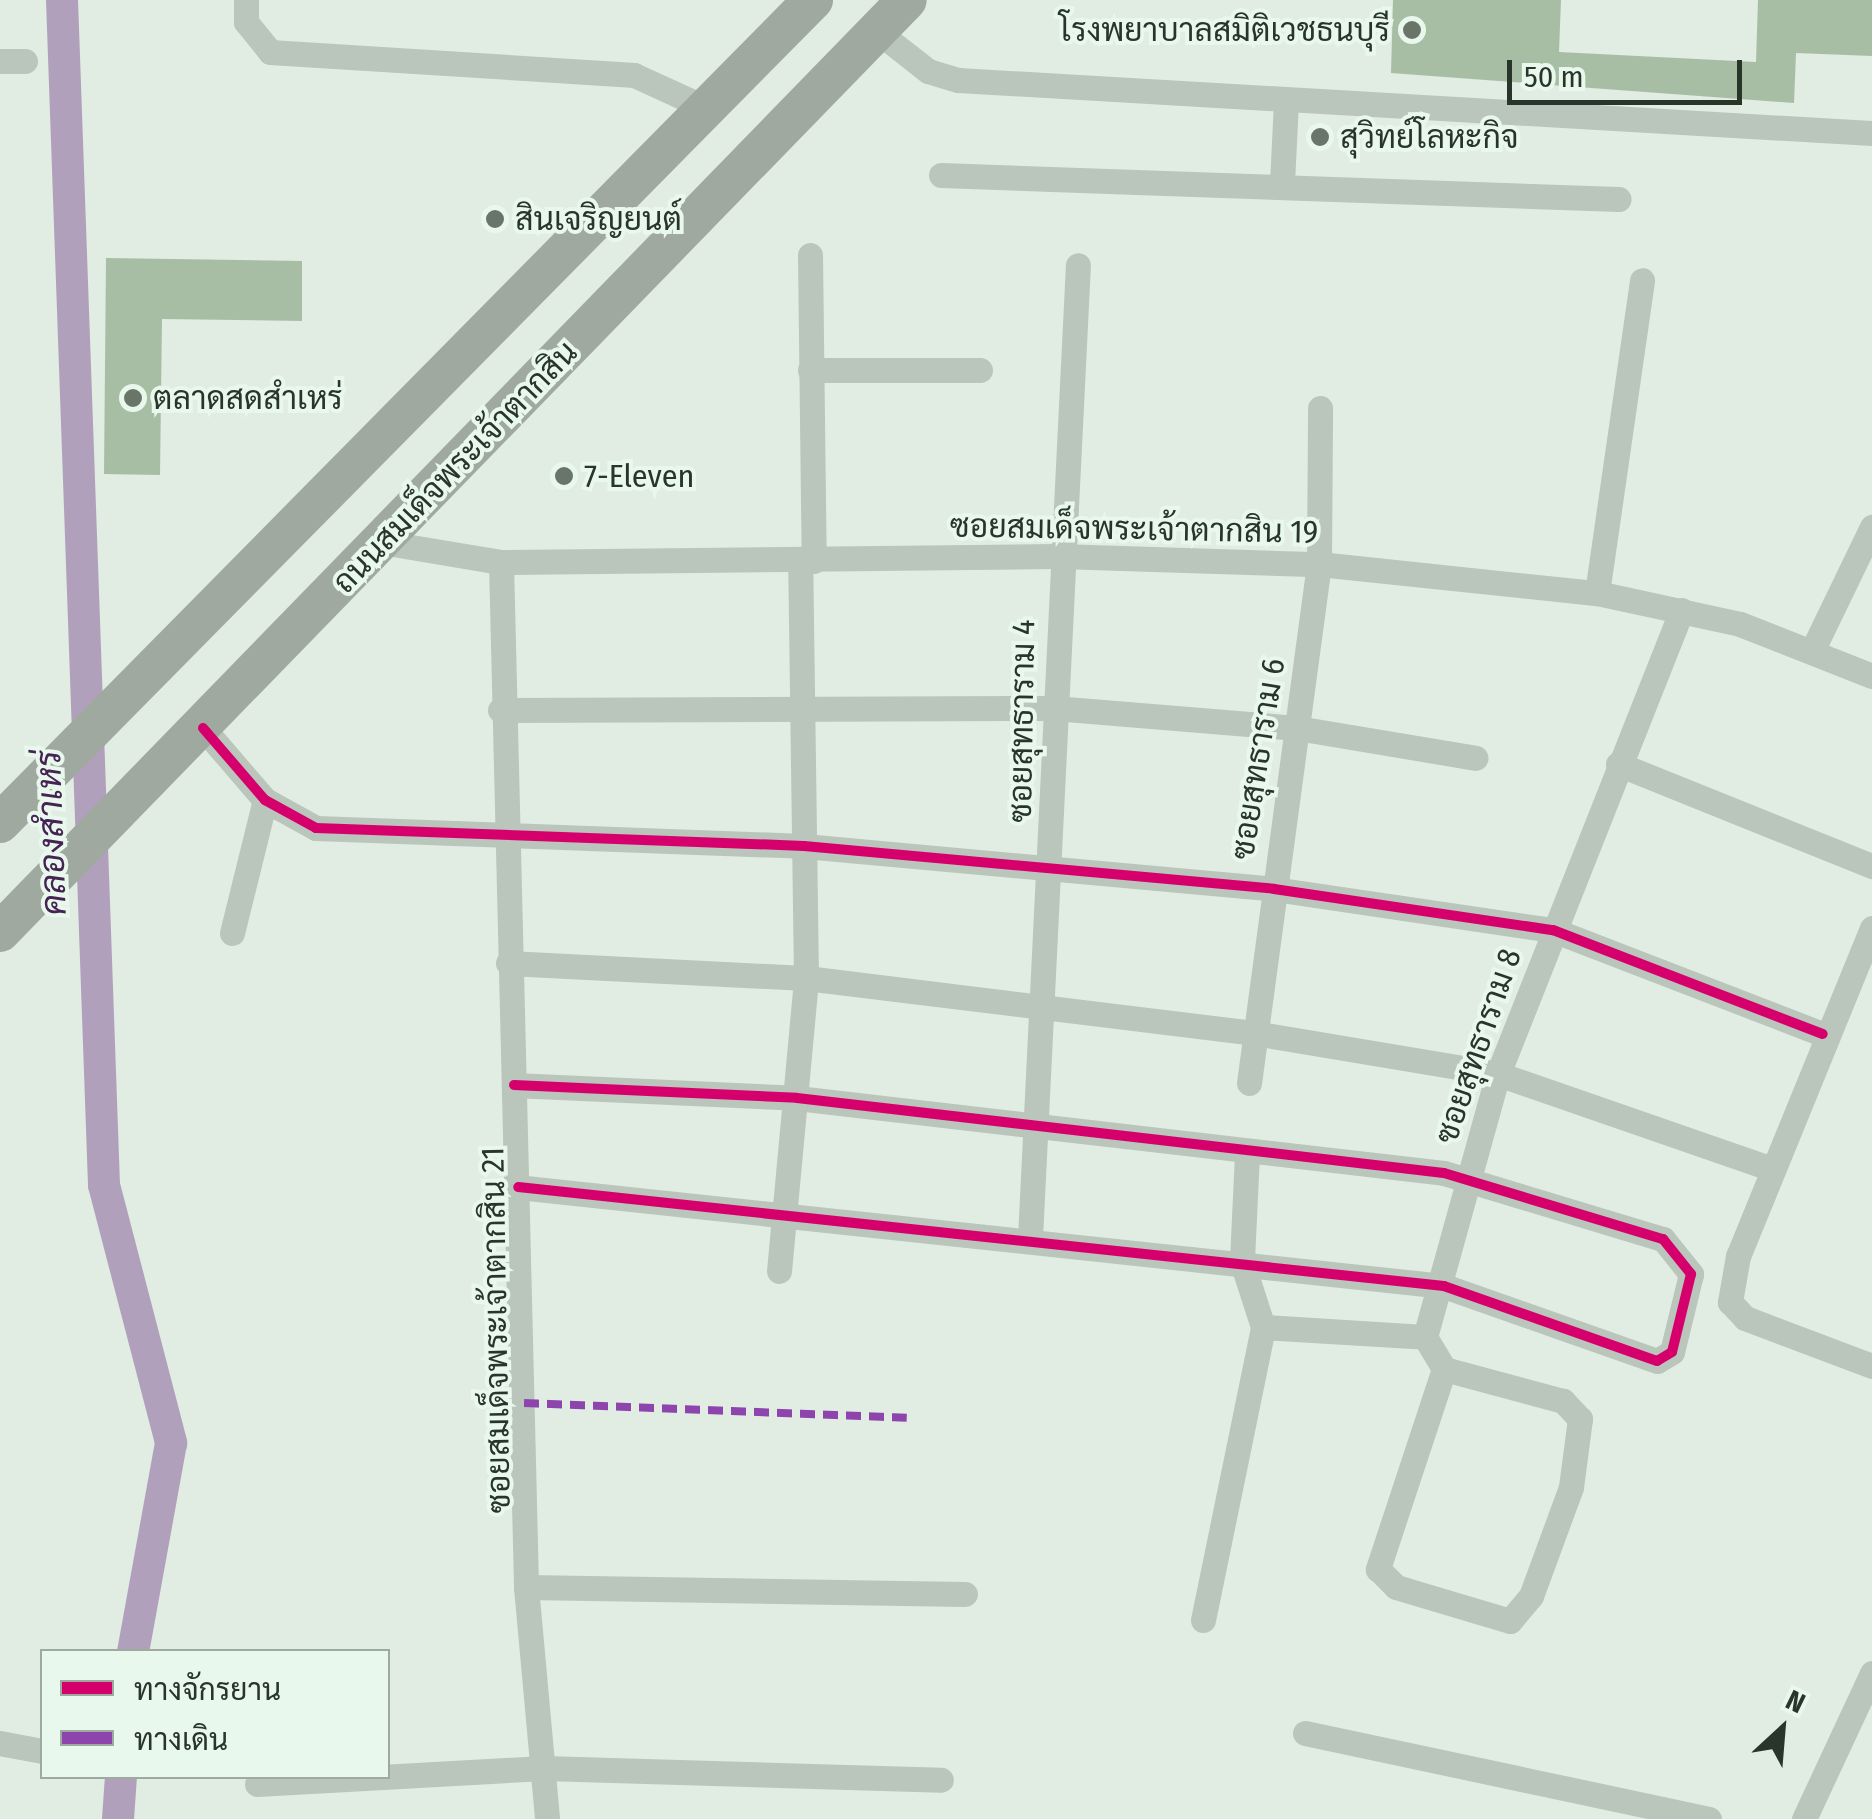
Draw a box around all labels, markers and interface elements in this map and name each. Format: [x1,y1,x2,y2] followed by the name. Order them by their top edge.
[1059,11,1390,49] place label: โรงพยาบาลสมิติเวชธนบุรี
[1399,17,1425,43] marker: โรงพยาบาลสมิติเวชธนบุรี
[1512,40,1747,102] scale bar
[1524,59,1584,95] text: 50 m
[1340,118,1519,156] place label: สุวิทย์โลหะกิจ
[1309,126,1331,148] marker: สุวิทย์โลหะกิจ
[515,200,682,238] place label: สินเจริญยนต์
[484,208,506,230] marker: สินเจริญยนต์
[325,333,585,601] street label: ถนนสมเด็จพระเจ้าตากสิน
[153,379,343,417] place label: ตลาดสดสำเหร่
[122,387,144,409] marker: ตลาดสดสำเหร่
[584,457,694,495] place label: 7-Eleven
[553,465,575,487] marker: 7-Eleven
[950,507,1318,551] street label: ซอยสมเด็จพระเจ้าตากสิน 19
[1001,619,1043,823] street label: ซอยสุทธาราม 4
[1223,656,1293,862] street label: ซอยสุทธาราม 6
[27,750,75,916] water label: คลองสำเหร่
[1427,944,1529,1148] street label: ซอยสุทธาราม 8
[474,1147,518,1513] street label: ซอยสมเด็จพระเจ้าตากสิน 21
[40,1649,390,1779] legend
[134,1672,281,1708] text: ทางจักรยาน
[1732,1679,1832,1779] north arrow
[1781,1683,1810,1720] text: N
[134,1722,228,1758] text: ทางเดิน

